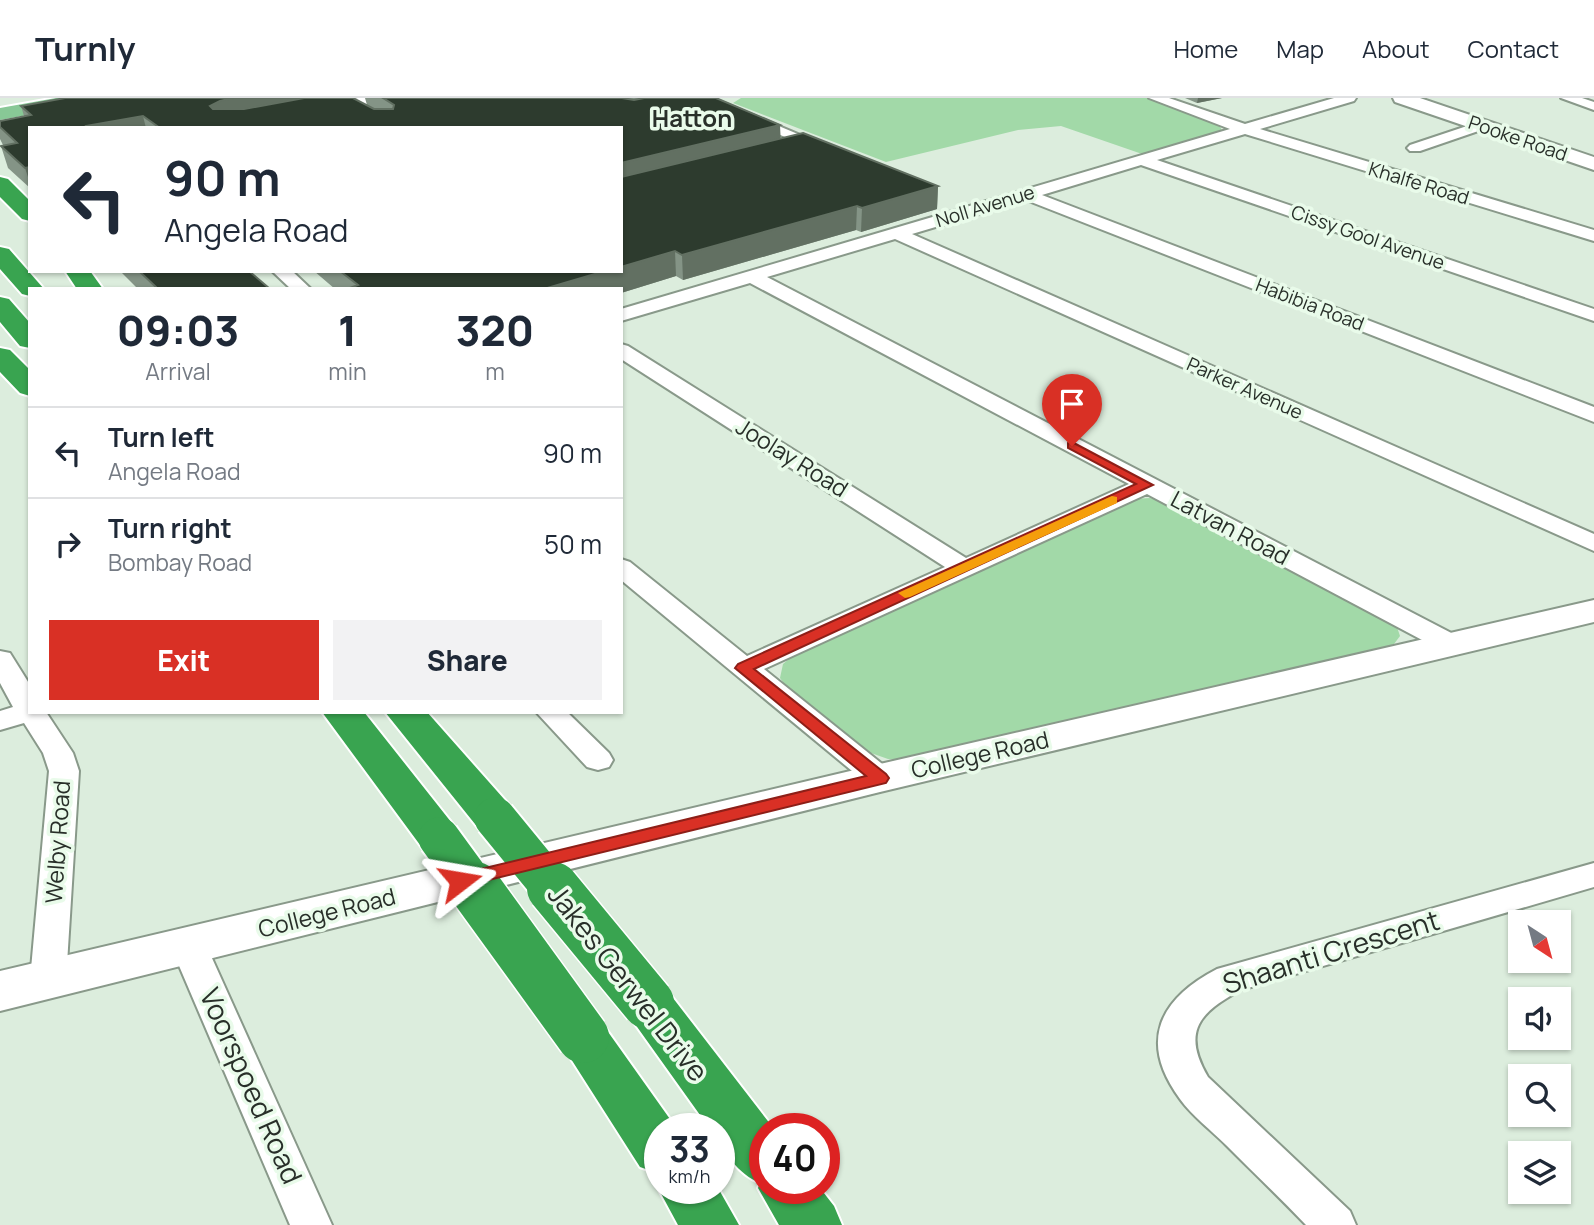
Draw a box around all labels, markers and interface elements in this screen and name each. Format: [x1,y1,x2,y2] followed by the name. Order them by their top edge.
[35,26,136,71] text: Turnly
[1173,32,1238,65] text: Home
[1276,32,1324,65] text: Map
[1362,32,1430,65] text: About
[1468,32,1559,65] text: Contact
[652,101,732,134] district label: Hatton
[1465,109,1571,167] street label: Pooke Road
[164,144,281,211] text: 90 m
[49,154,140,245] icon: left
[1366,155,1472,211] street label: Khalfe Road
[932,179,1038,233] street label: Noll Avenue
[1288,199,1448,275] street label: Cissy Gool Avenue
[164,208,348,252] text: Angela Road
[1252,271,1368,337] street label: Habibia Road
[117,301,239,359] text: 09:03
[338,301,357,359] text: 1
[456,301,534,359] text: 320
[1183,351,1307,425] street label: Parker Avenue
[145,355,211,387] text: Arrival
[328,355,367,387] text: min
[485,355,505,387] text: m
[1042,374,1102,446] pin
[1053,385,1091,423] icon: arrive
[730,410,855,504] street label: Joolay Road
[108,419,215,455] text: Turn left
[49,434,87,472] icon: left
[543,435,602,471] text: 90 m
[108,455,241,487] text: Angela Road
[1165,482,1295,572] street label: Latvan Road
[108,510,232,546] text: Turn right
[49,525,87,563] icon: right
[544,526,602,562] text: 50 m
[108,546,252,578] text: Bombay Road
[49,620,319,700] button: Exit
[333,620,602,700] button: Share
[908,723,1052,785] street label: College Road
[37,779,77,904] street label: Welby Road
[423,844,497,918] position arrow
[540,876,718,1089] street label: Jakes Gerwel Drive
[255,880,399,945] street label: College Road
[1218,900,1444,1002] street label: Shaanti Crescent
[1508,910,1572,973] north arrow
[1508,910,1571,1204] map controls
[192,982,312,1190] street label: Voorspoed Road
[1508,987,1571,1050] button: sound
[1508,1064,1571,1127] button: search
[749,1113,840,1204] speed limit sign: 40
[669,1125,710,1173] text: 33
[1508,1141,1571,1204] button: layers
[669,1164,710,1188] text: km/h

